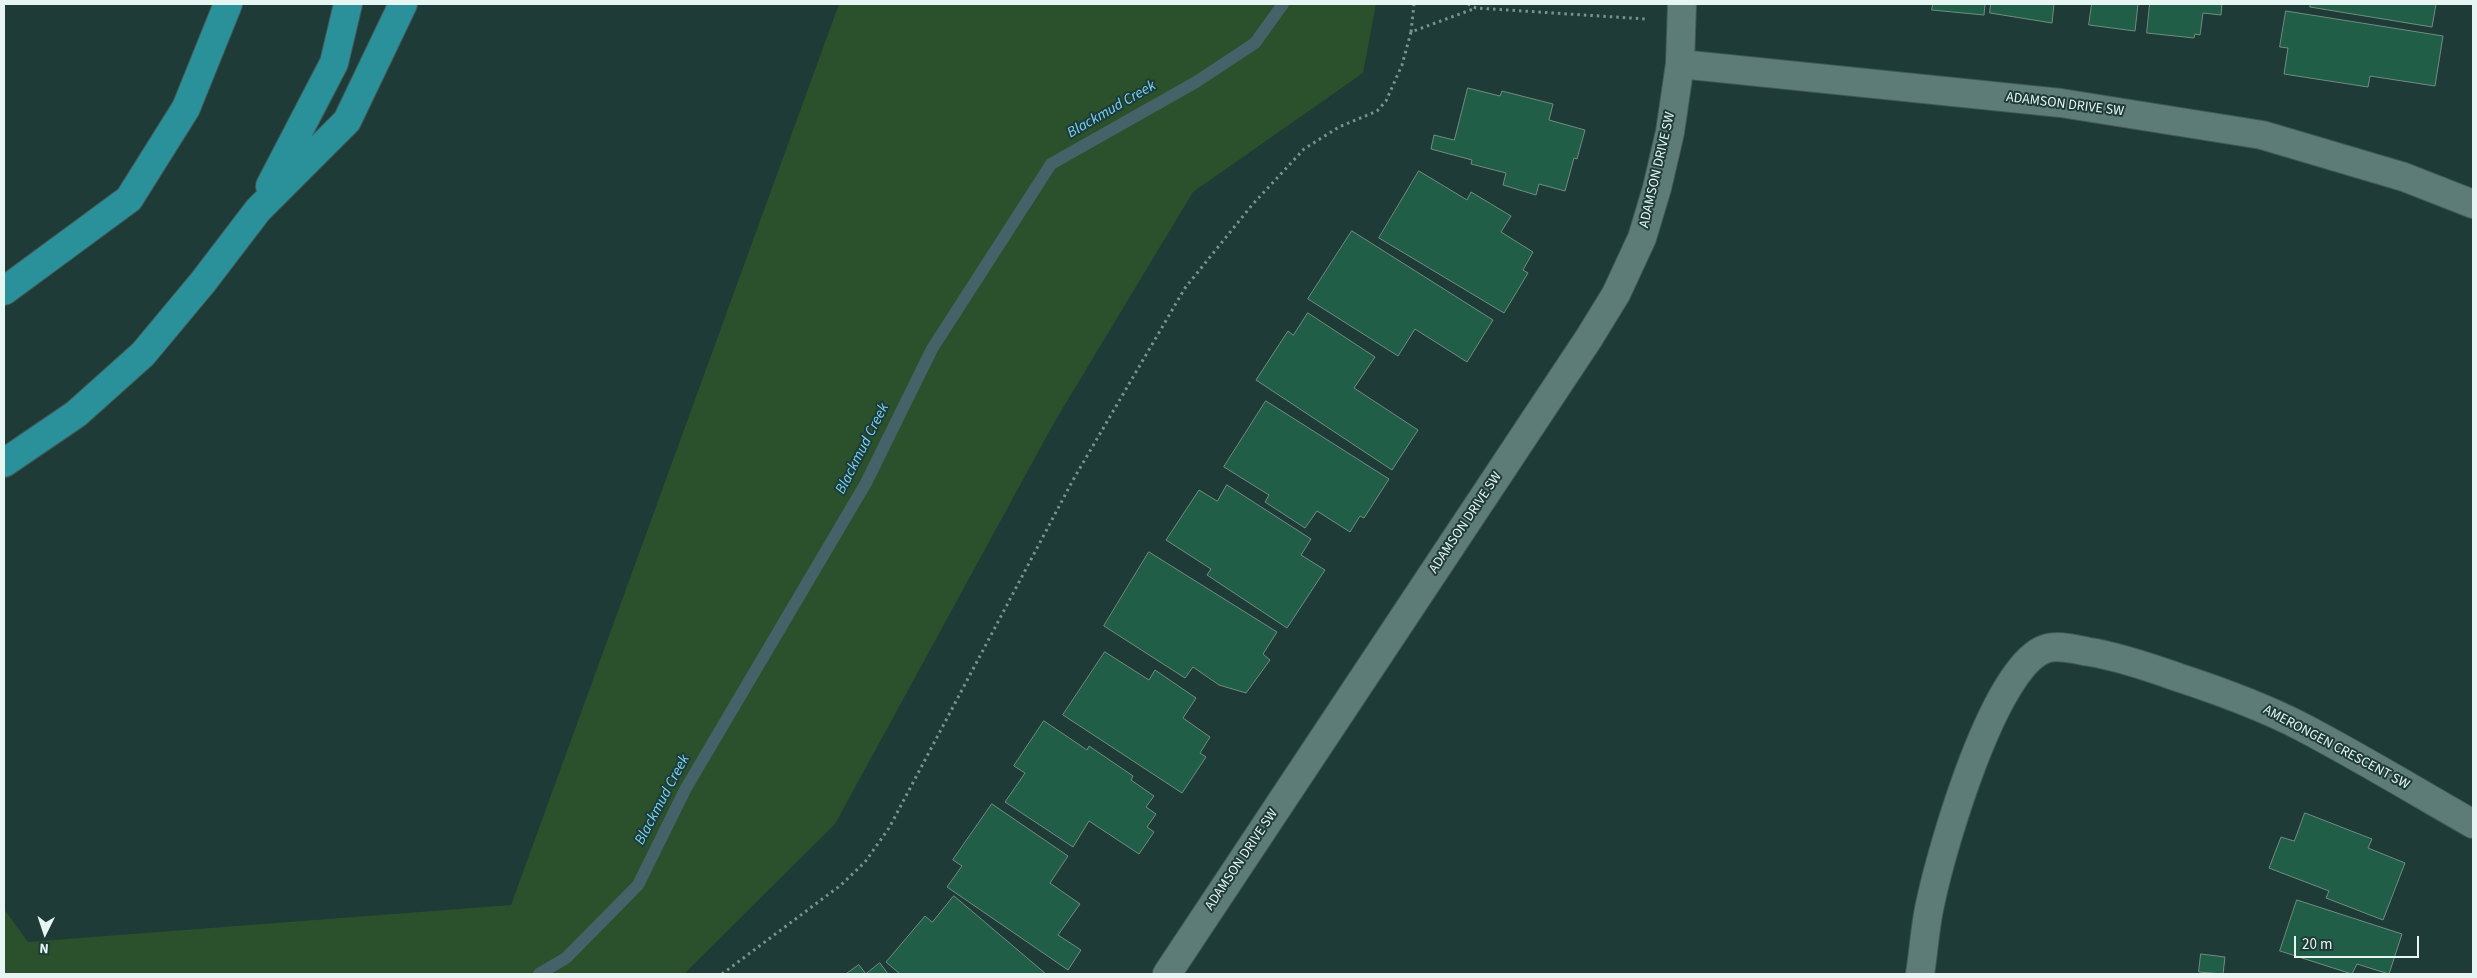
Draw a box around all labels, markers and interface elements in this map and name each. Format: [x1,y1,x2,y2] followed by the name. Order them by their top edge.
[1064,77,1160,143] water label: Blackmud Creek
[2005,89,2125,121] street label: ADAMSON DRIVE SW
[1636,110,1680,230] street label: ADAMSON DRIVE SW
[832,401,894,497] water label: Blackmud Creek
[1426,469,1506,577] street label: ADAMSON DRIVE SW
[2260,702,2412,794] street label: AMERONGEN CRESCENT SW
[632,752,694,848] water label: Blackmud Creek
[1202,806,1282,914] street label: ADAMSON DRIVE SW
[20,908,70,958] north arrow
[2297,926,2422,958] scale bar
[2302,934,2332,955] text: 20 m
[39,938,49,958] text: N

